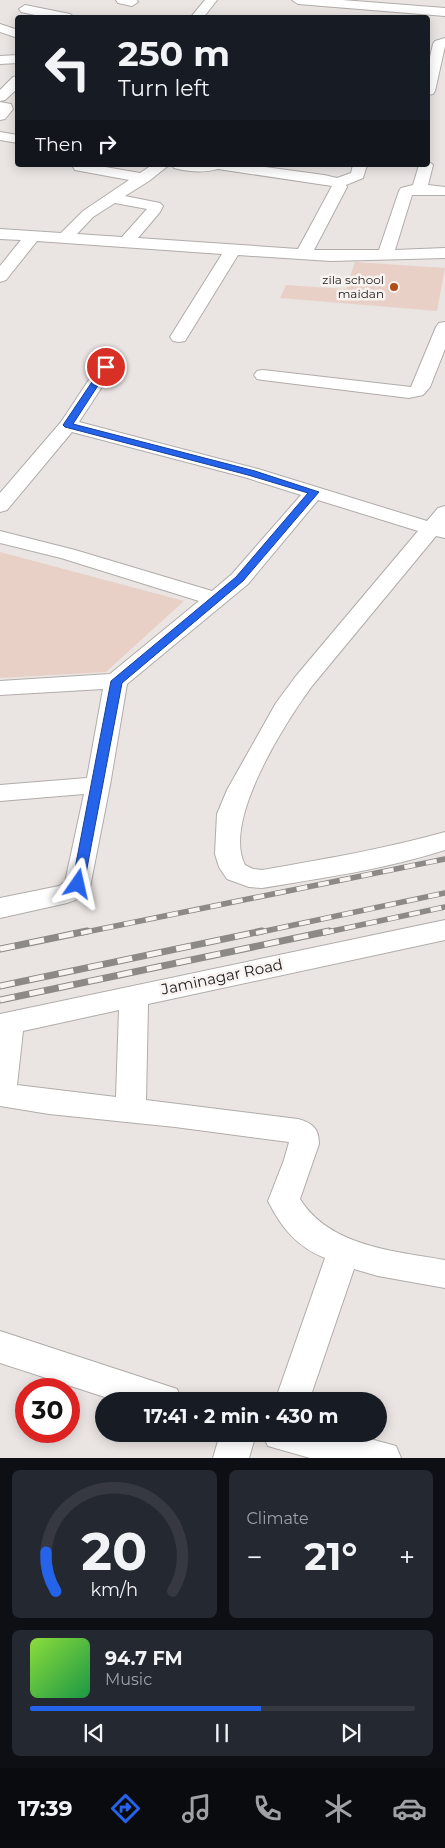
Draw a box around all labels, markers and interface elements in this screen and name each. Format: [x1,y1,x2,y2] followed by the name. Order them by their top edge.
[118,32,230,75] text: 250 m
[35,35,100,100] icon: left
[118,75,210,102] text: Turn left
[93,130,121,158] icon: right
[35,133,83,156] text: Then
[322,272,384,301] place label: zila school maidan
[388,281,400,293] marker: zila school maidan
[85,346,127,388] pin
[92,353,120,381] icon: arrive
[51,857,103,909] position arrow
[158,954,284,999] street label: Jaminagar Road
[15,1378,80,1443] speed limit sign: 30
[144,1405,338,1428] text: 17:41 · 2 min · 430 m
[247,1509,309,1528] text: Climate
[81,1520,147,1583] text: 20
[304,1533,357,1580] text: 21°
[247,1540,263,1574] text: −
[399,1540,415,1574] text: +
[90,1579,138,1600] text: km/h
[105,1647,183,1670] text: 94.7 FM
[105,1670,152,1689] text: Music
[80,1719,108,1747] icon: previous
[208,1719,236,1747] icon: pause
[337,1719,365,1747] icon: next
[108,1791,143,1826] icon: directions
[179,1791,214,1826] icon: music
[250,1791,285,1826] icon: phone
[321,1791,356,1826] icon: climate
[392,1791,427,1826] icon: car
[18,1795,73,1822] text: 17:39

